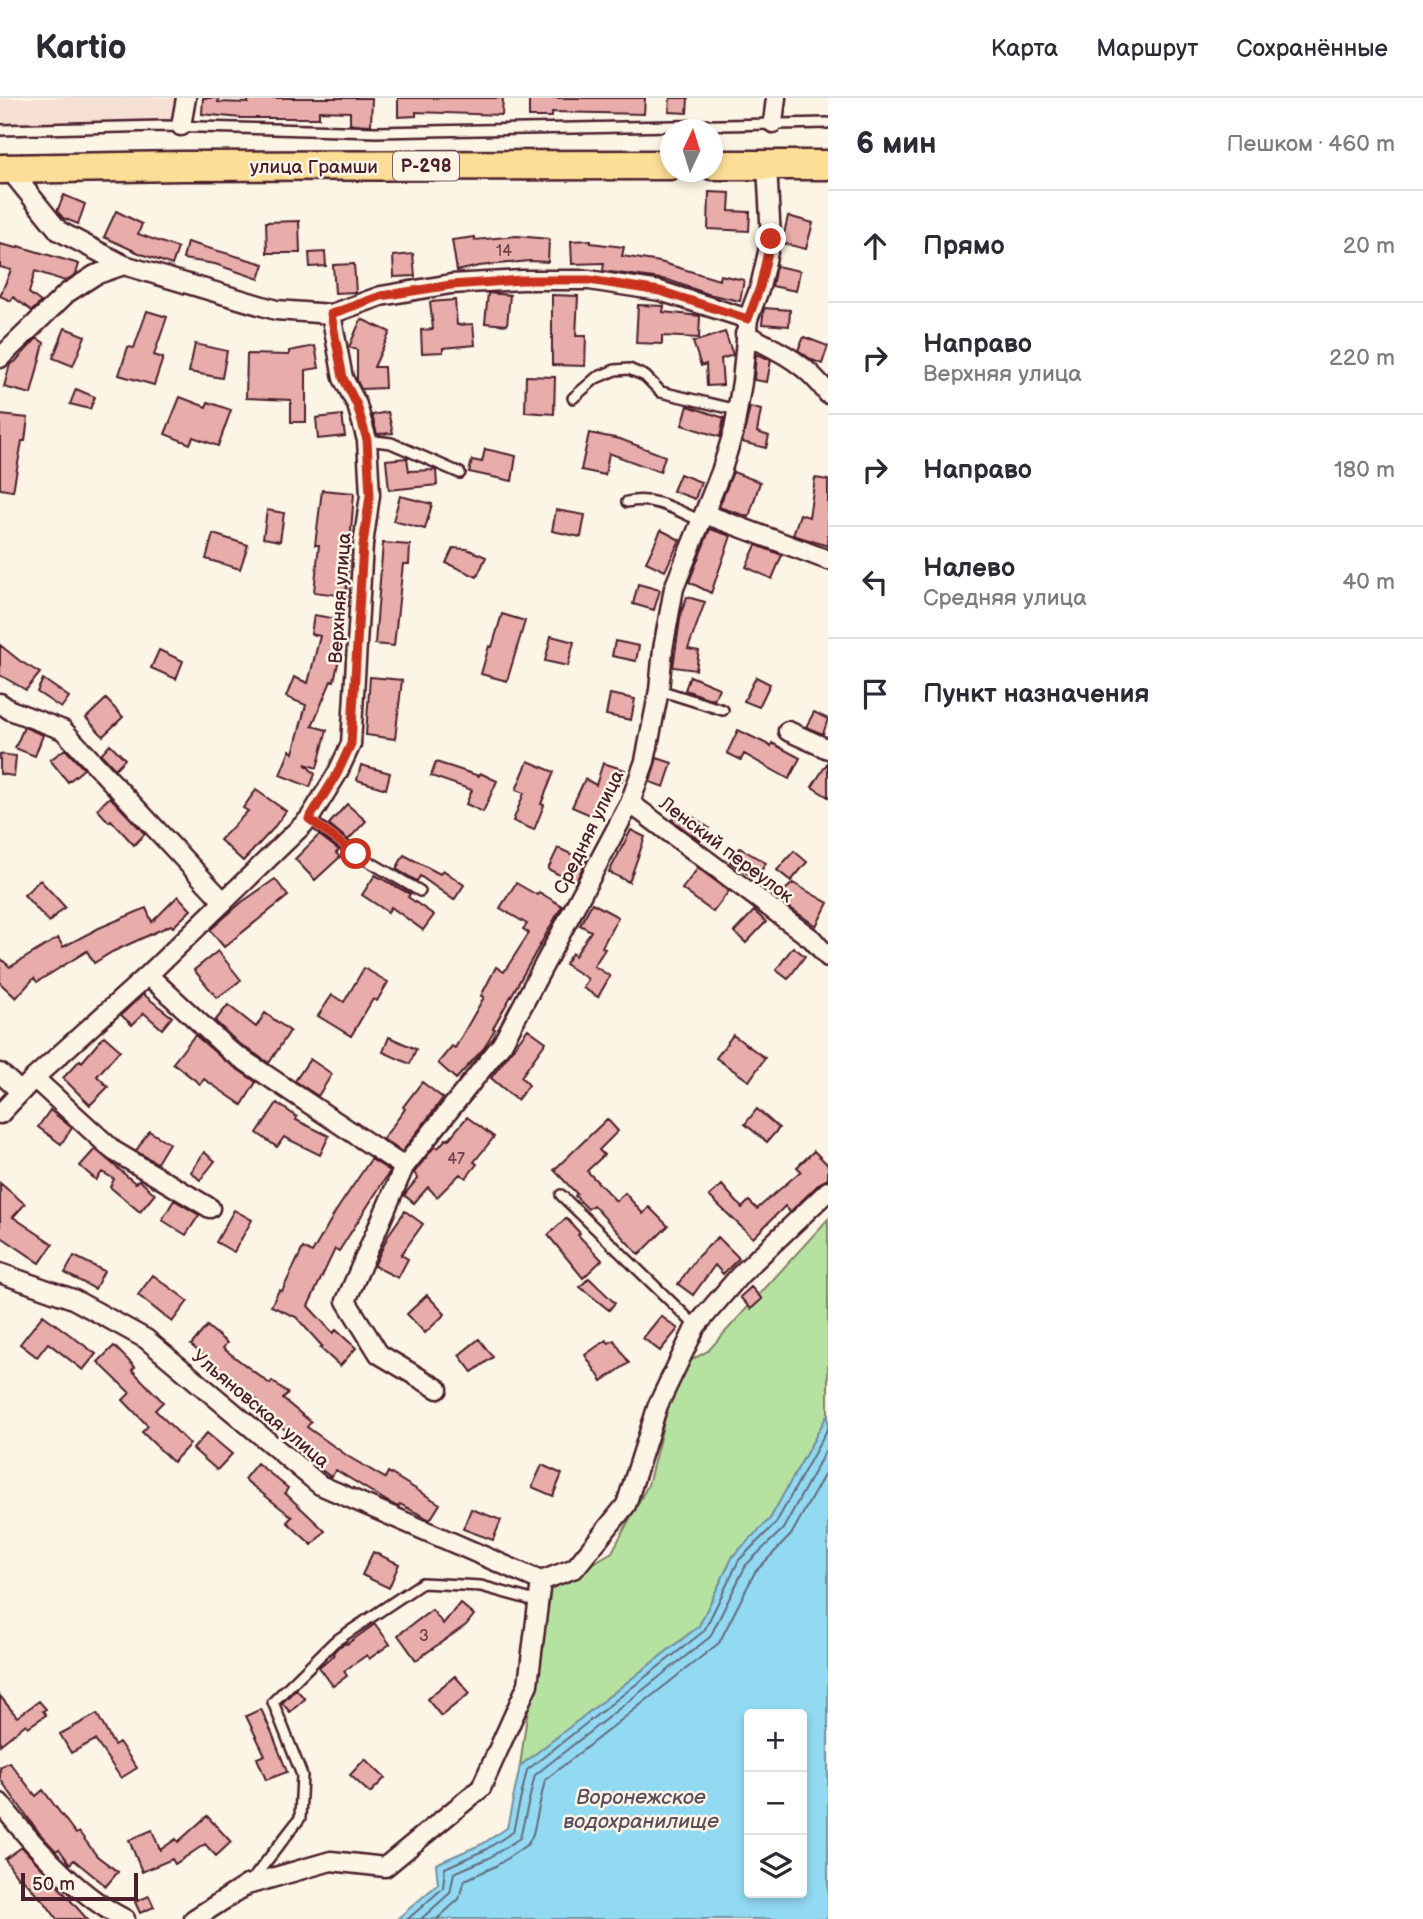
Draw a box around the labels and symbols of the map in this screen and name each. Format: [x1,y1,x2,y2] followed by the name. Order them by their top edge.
[660,119,723,182] north arrow
[393,152,459,180] road number: Р-298
[250,156,378,179] street label: улица Грамши
[755,223,786,254] route end
[496,242,512,261] house number: 14
[324,532,357,664] street label: Верхняя улица
[549,767,629,898] street label: Средняя улица
[654,792,798,908] street label: Ленский переулок
[340,838,371,869] route start
[447,1150,465,1169] house number: 47
[187,1345,333,1473] street label: Ульяновская улица
[419,1627,429,1646] house number: 3
[563,1785,719,1834] water label: Воронежское водохранилище
[21,1870,138,1902] scale bar

